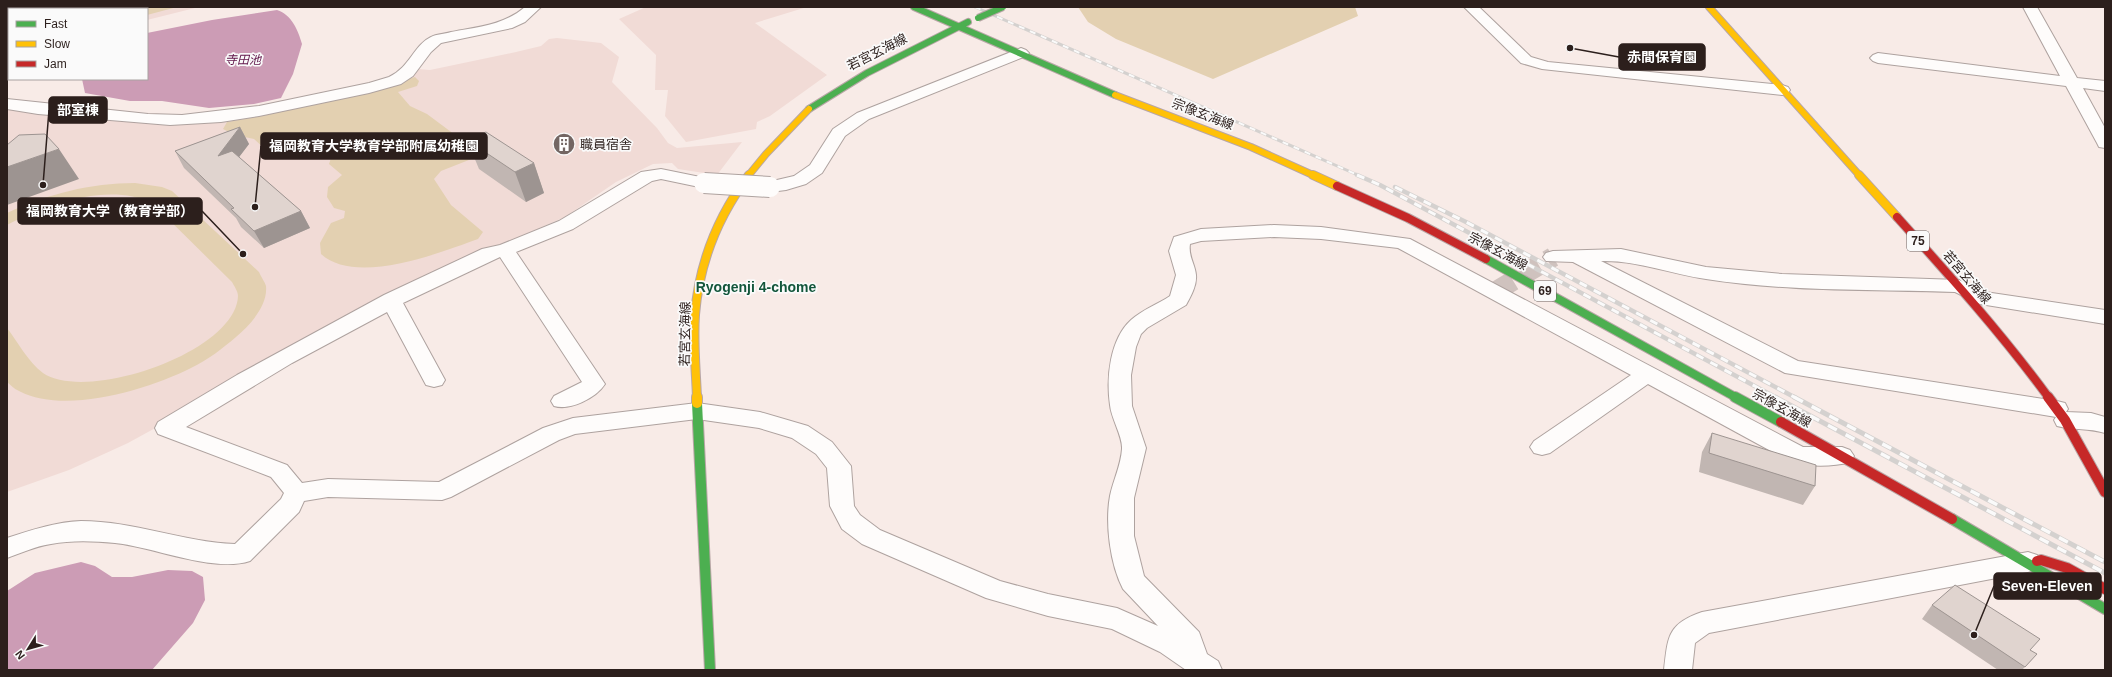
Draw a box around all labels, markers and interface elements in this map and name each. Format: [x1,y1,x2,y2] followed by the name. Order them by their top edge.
[8,8,148,80] legend
[44,17,68,31] text: Fast
[845,31,909,73] street label: 若宮玄海線
[44,37,70,51] text: Slow
[1619,44,1705,70] callout: 赤間保育園
[1627,49,1697,65] text: 赤間保育園
[225,53,262,67] water label: 寺田池
[44,57,67,71] text: Jam
[1170,95,1236,133] street label: 宗像玄海線
[49,97,107,123] callout: 部室棟
[57,102,99,118] text: 部室棟
[551,131,577,157] building icon: 職員宿舎
[261,133,487,159] callout: 福岡教育大学教育学部附属幼稚園
[580,137,632,152] place label: 職員宿舎
[269,138,479,154] text: 福岡教育大学教育学部附属幼稚園
[18,198,202,224] callout: 福岡教育大学（教育学部）
[26,203,194,219] text: 福岡教育大学（教育学部）
[1466,229,1530,273] street label: 宗像玄海線
[1907,231,1929,251] road number: 75
[1940,248,1994,306] street label: 若宮玄海線
[696,279,816,295] district label: Ryogenji 4-chome
[1534,281,1556,301] road number: 69
[677,301,693,367] street label: 若宮玄海線
[1750,386,1814,430] street label: 宗像玄海線
[1994,573,2101,599] callout: Seven-Eleven
[2001,578,2093,594] text: Seven-Eleven
[8,629,48,669] north arrow
[13,648,27,662] text: N

